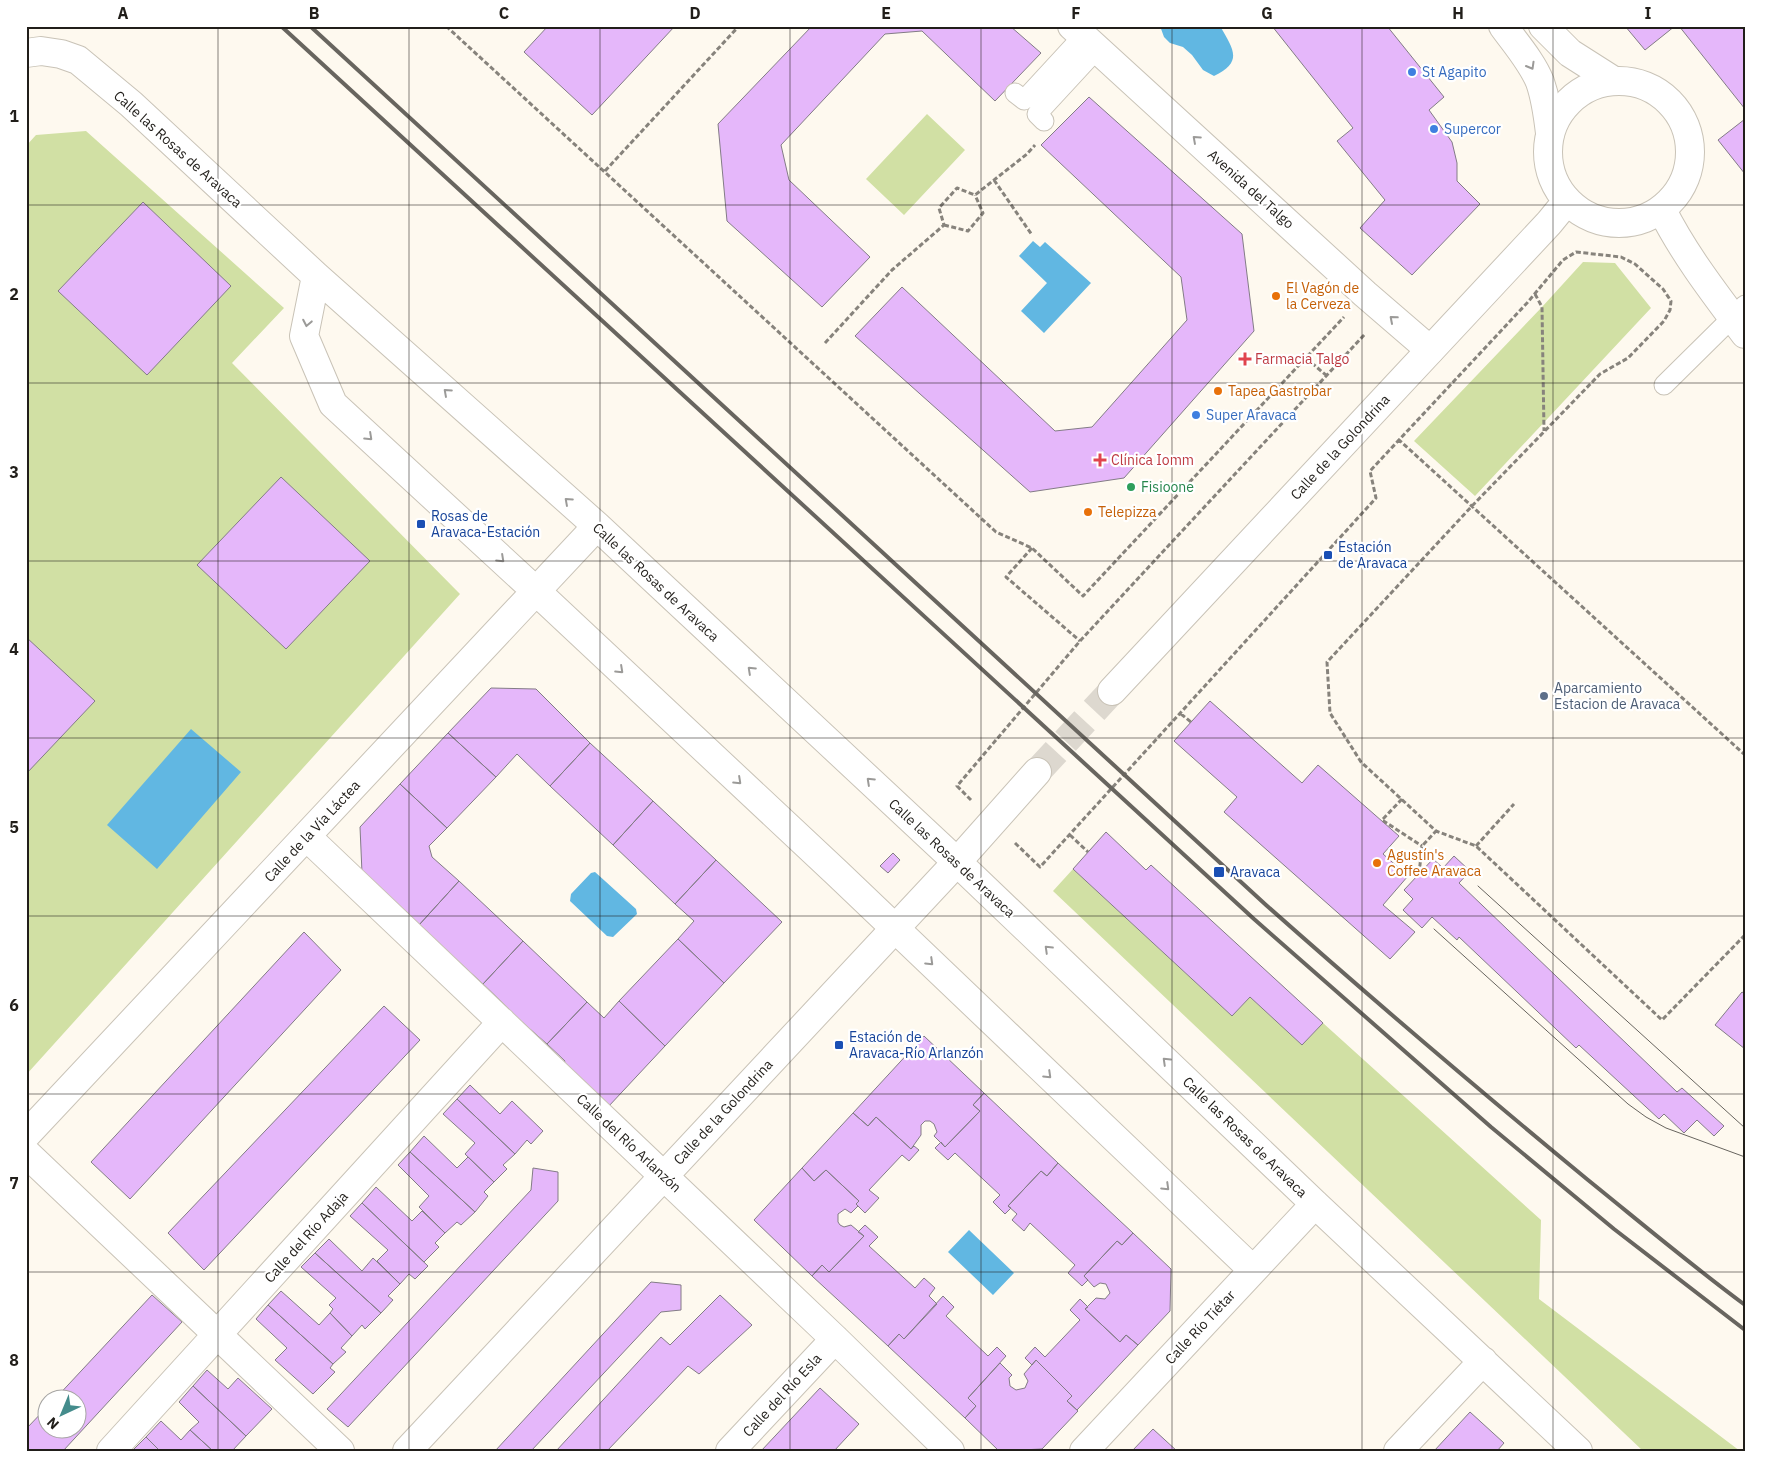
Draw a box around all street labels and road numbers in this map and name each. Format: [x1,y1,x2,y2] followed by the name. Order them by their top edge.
[110,87,246,212] street label: Calle las Rosas de Aravaca
[1204,146,1298,233] street label: Avenida del Talgo
[1286,390,1394,504] street label: Calle de la Golondrina
[589,519,723,646] street label: Calle las Rosas de Aravaca
[260,776,364,886] street label: Calle de la Vía Láctea
[885,795,1019,922] street label: Calle las Rosas de Aravaca
[669,1055,777,1169] street label: Calle de la Golondrina
[1179,1073,1311,1202] street label: Calle las Rosas de Aravaca
[573,1090,685,1196] street label: Calle del Río Arlanzón
[260,1187,352,1286] street label: Calle del Río Adaja
[1161,1286,1239,1368] street label: Calle Río Tiétar
[739,1349,826,1440] street label: Calle del Río Esla

